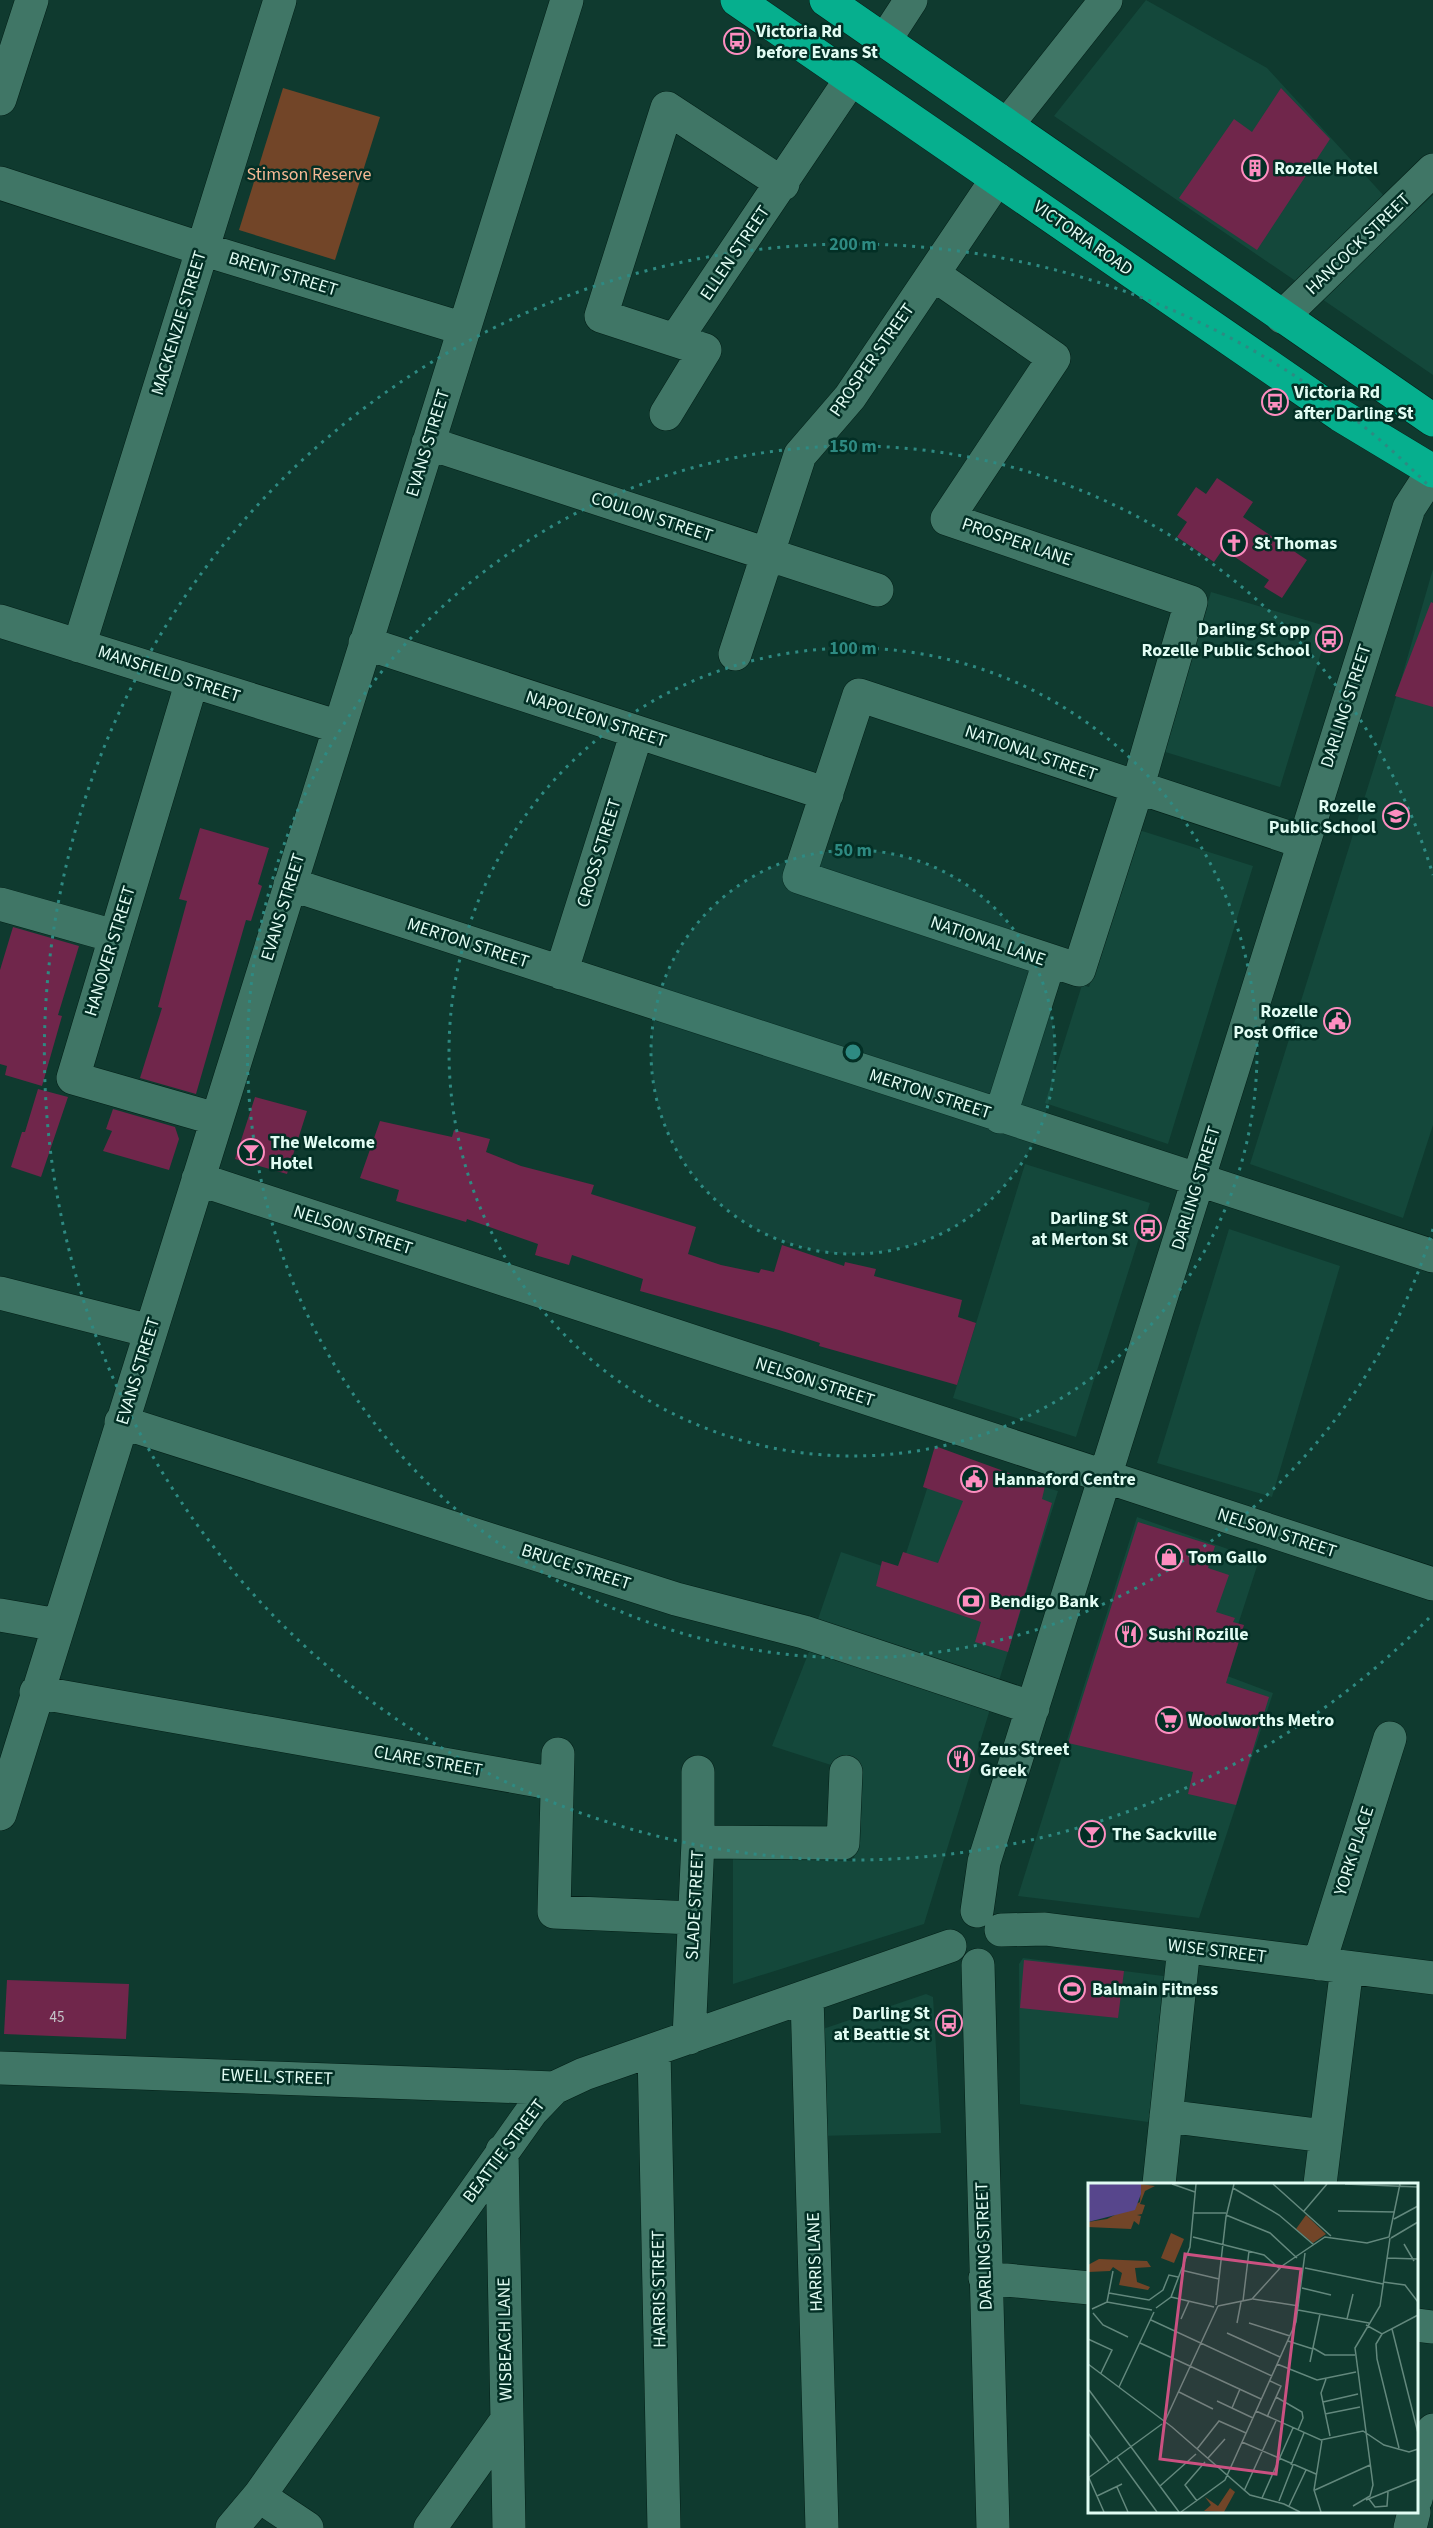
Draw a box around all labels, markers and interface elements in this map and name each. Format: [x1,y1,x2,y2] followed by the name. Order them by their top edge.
[755,19,878,65] place label: Victoria Rd before Evans St
[722,26,752,56] bus stop icon: Victoria Rd before Evans St
[1240,153,1270,183] building icon: Rozelle Hotel
[1274,156,1378,181] place label: Rozelle Hotel
[247,162,371,187] park label: Stimson Reserve
[1300,187,1416,301] street label: HANCOCK STREET
[1028,194,1138,282] street label: VICTORIA ROAD
[694,200,776,305] street label: ELLEN STREET
[829,232,877,257] text: 200 m
[225,246,341,303] street label: BRENT STREET
[145,247,213,398] street label: MACKENZIE STREET
[824,298,921,422] street label: PROSPER STREET
[1293,380,1414,426] place label: Victoria Rd after Darling St
[400,386,456,500] street label: EVANS STREET
[1260,387,1290,417] bus stop icon: Victoria Rd after Darling St
[829,434,877,459] text: 150 m
[588,486,716,549] street label: COULON STREET
[958,511,1076,573] street label: PROSPER LANE
[1219,528,1249,558] church icon: St Thomas
[1254,531,1337,556] place label: St Thomas
[1142,617,1310,663] place label: Darling St opp Rozelle Public School
[1314,624,1344,654] bus stop icon: Darling St opp Rozelle Public School
[829,636,877,661] text: 100 m
[95,639,244,709] street label: MANSFIELD STREET
[1314,641,1378,771] street label: DARLING STREET
[522,684,670,754] street label: NAPOLEON STREET
[962,719,1101,787] street label: NATIONAL STREET
[1269,794,1376,840] place label: Rozelle Public School
[571,795,628,911] street label: CROSS STREET
[1381,801,1411,831] school or university icon: Rozelle Public School
[834,838,872,863] text: 50 m
[255,850,311,964] street label: EVANS STREET
[78,882,142,1019] street label: HANOVER STREET
[927,910,1049,972] street label: NATIONAL LANE
[404,912,532,975] street label: MERTON STREET
[1233,999,1318,1045] place label: Rozelle Post Office
[1322,1006,1352,1036] public building icon: Rozelle Post Office
[843,1042,863,1062] centre of rings
[866,1063,994,1126] street label: MERTON STREET
[1165,1123,1227,1253] street label: DARLING STREET
[270,1130,375,1176] place label: The Welcome Hotel
[236,1137,266,1167] bar icon: The Welcome Hotel
[290,1199,416,1261] street label: NELSON STREET
[1031,1206,1128,1252] place label: Darling St at Merton St
[1133,1213,1163,1243] bus stop icon: Darling St at Merton St
[110,1314,166,1428] street label: EVANS STREET
[752,1351,878,1413] street label: NELSON STREET
[959,1464,989,1494] public building icon: Hannaford Centre
[994,1467,1136,1492] place label: Hannaford Centre
[1214,1502,1340,1564] street label: NELSON STREET
[518,1538,634,1597] street label: BRUCE STREET
[1154,1542,1184,1572] shop icon: Tom Gallo
[1188,1545,1267,1570] place label: Tom Gallo
[956,1586,986,1616] bank icon: Bendigo Bank
[990,1589,1099,1614] place label: Bendigo Bank
[1114,1619,1144,1649] restaurant icon: Sushi Rozille
[1148,1622,1249,1647] place label: Sushi Rozille
[1154,1705,1184,1735] supermarket icon: Woolworths Metro
[1188,1708,1334,1733] place label: Woolworths Metro
[980,1737,1069,1783] place label: Zeus Street Greek
[372,1739,485,1783] street label: CLARE STREET
[946,1744,976,1774] restaurant icon: Zeus Street Greek
[1327,1803,1380,1900] street label: YORK PLACE
[1077,1819,1107,1849] bar icon: The Sackville
[1112,1822,1217,1847] place label: The Sackville
[680,1849,710,1961] street label: SLADE STREET
[1166,1933,1268,1970] street label: WISE STREET
[1057,1974,1087,2004] sports icon: Balmain Fitness
[1092,1977,1218,2002] place label: Balmain Fitness
[833,2001,930,2047] place label: Darling St at Beattie St
[50,2007,64,2028] house number: 45
[934,2008,964,2038] bus stop icon: Darling St at Beattie St
[221,2063,334,2091] street label: EWELL STREET
[457,2094,551,2208] street label: BEATTIE STREET
[969,2181,999,2311] street label: DARLING STREET
[1088,2183,1418,2513] inset map
[801,2212,829,2312] street label: HARRIS LANE
[645,2230,673,2348] street label: HARRIS STREET
[491,2277,519,2401] street label: WISBEACH LANE

